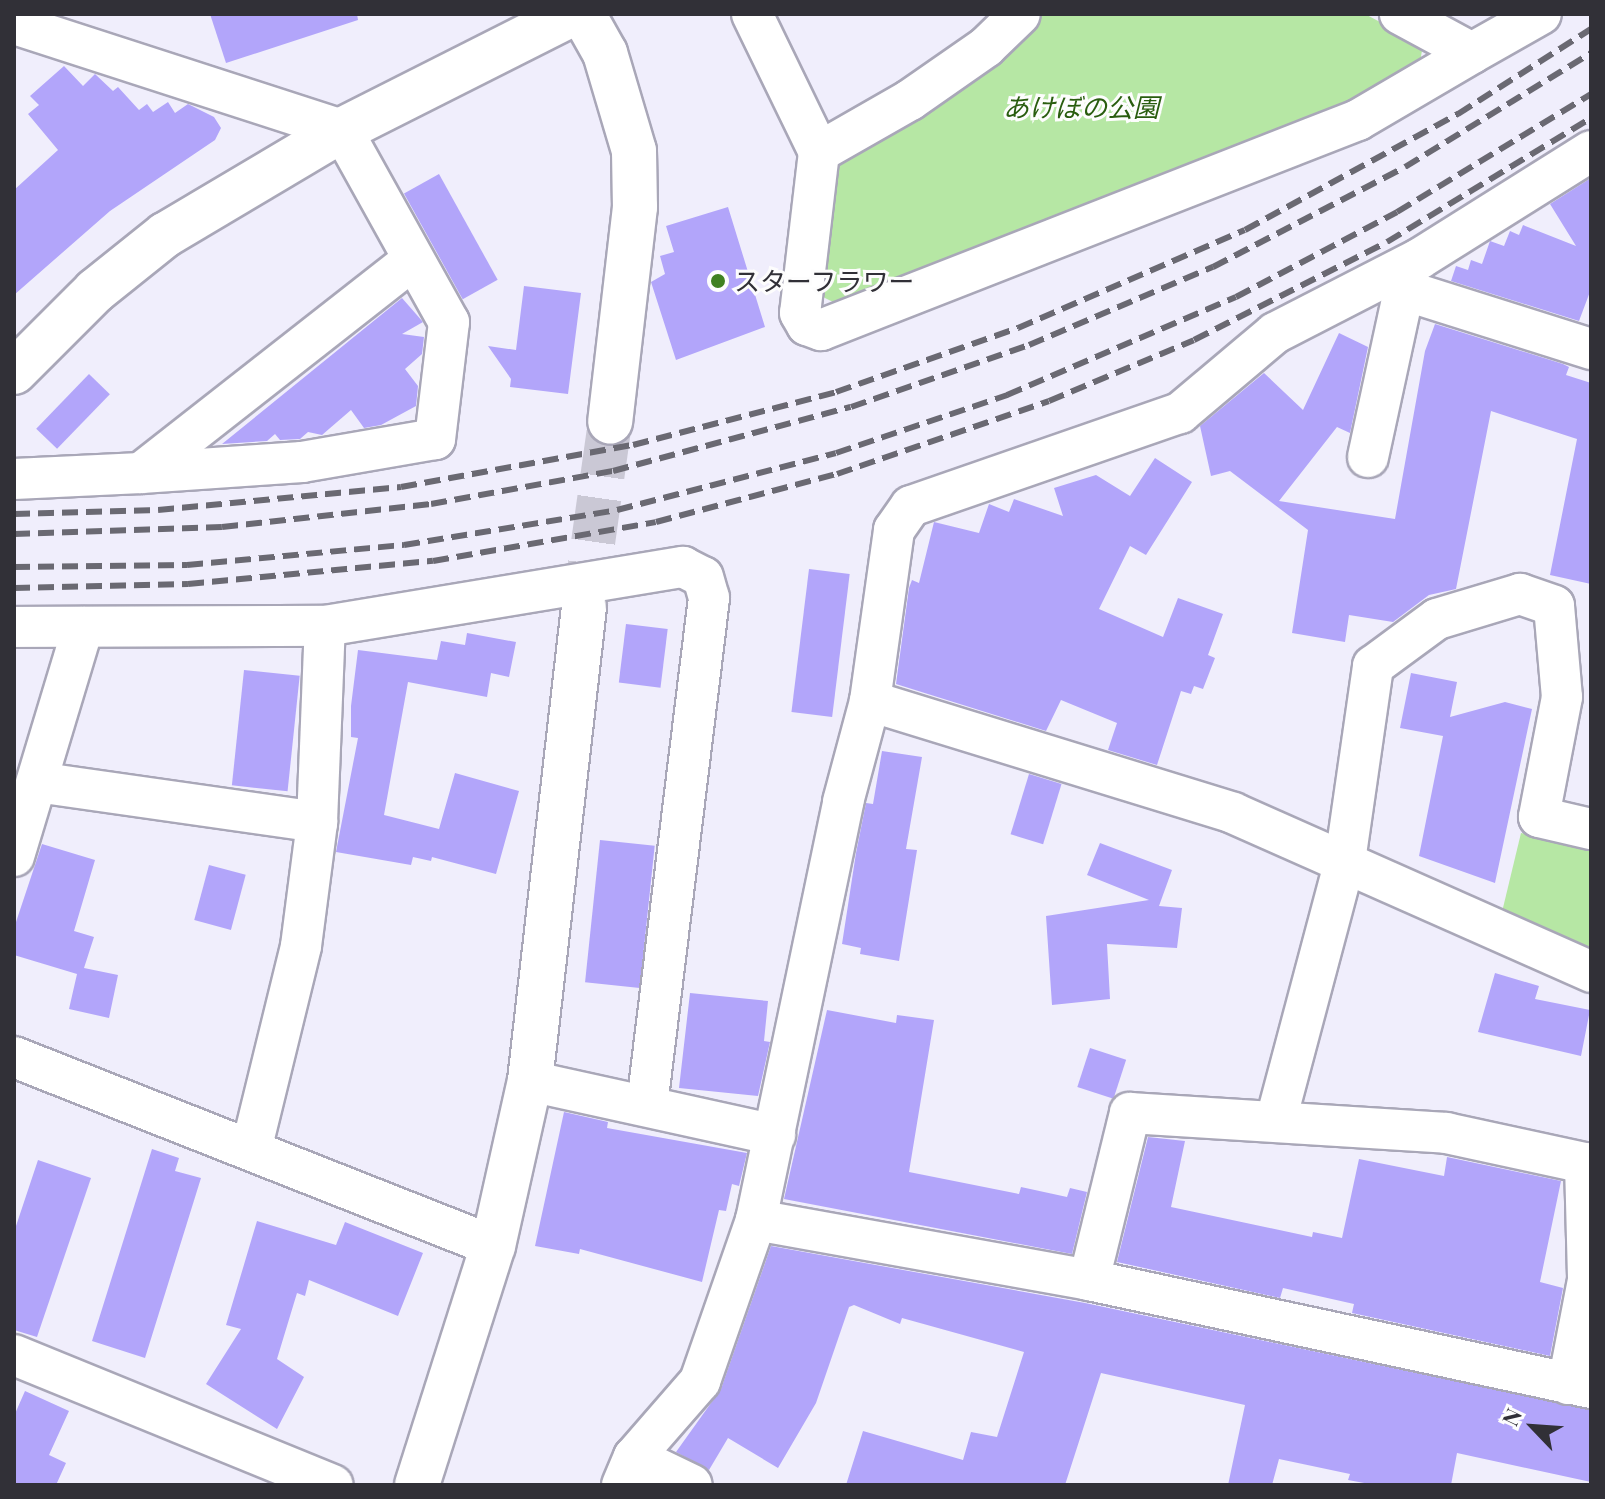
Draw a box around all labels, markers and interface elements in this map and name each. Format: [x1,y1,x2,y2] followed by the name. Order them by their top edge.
[1003,91,1159,123] park label: あけぼの公園
[734,265,916,297] place label: スターフラワー
[709,272,727,290] marker: スターフラワー
[1493,1387,1573,1467] north arrow
[1494,1403,1528,1430] text: N

